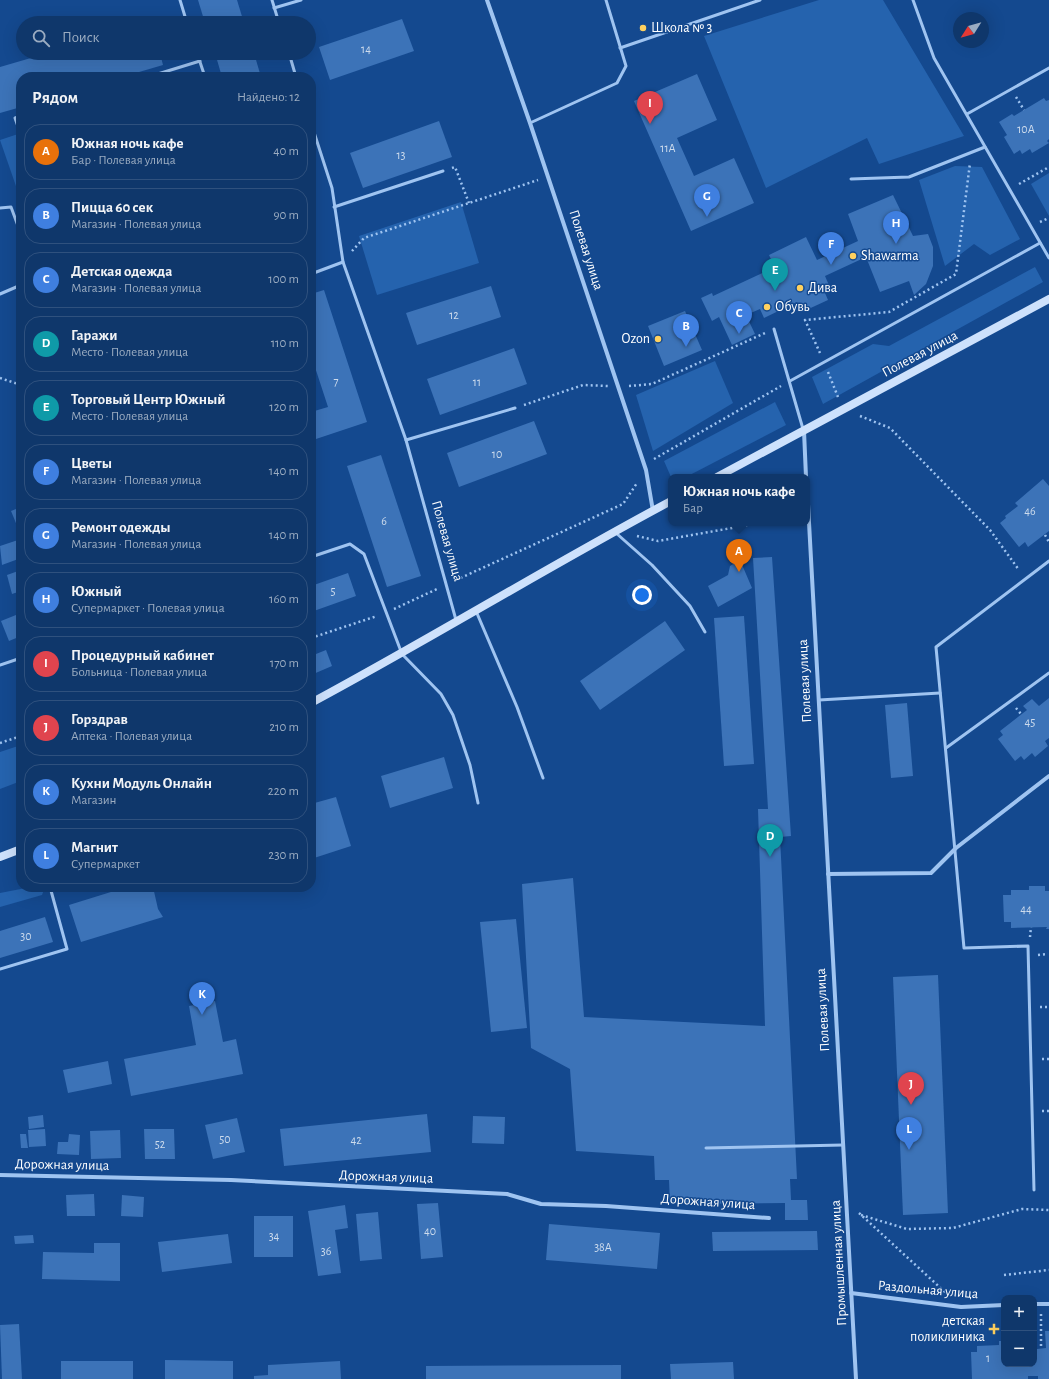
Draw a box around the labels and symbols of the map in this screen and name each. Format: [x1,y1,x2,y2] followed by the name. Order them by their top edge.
[953,12,989,48] north arrow
[651,21,713,35] place label: Школа № 3
[638,23,648,33] marker: Школа № 3
[361,43,371,55] house number: 14
[637,91,663,124] pin: I
[1017,123,1035,135] house number: 10А
[660,142,676,154] house number: 11А
[396,149,406,161] house number: 13
[694,184,720,217] pin: G
[566,208,606,292] street label: Полевая улица
[883,211,909,244] pin: H
[818,232,844,265] pin: F
[861,249,919,263] place label: Shawarma
[848,251,858,261] marker: Shawarma
[762,258,788,291] pin: E
[808,281,838,295] place label: Дива
[795,283,805,293] marker: Дива
[775,300,810,314] place label: Обувь
[726,301,752,334] pin: C
[762,302,772,312] marker: Обувь
[449,309,459,321] house number: 12
[673,314,699,347] pin: B
[880,328,961,380] street label: Полевая улица
[622,332,650,346] place label: Ozon
[653,334,663,344] marker: Ozon
[333,375,339,387] house number: 7
[473,376,481,388] house number: 11
[492,448,502,460] house number: 10
[429,499,465,584] street label: Полевая улица
[1024,505,1036,517] house number: 46
[381,515,387,527] house number: 6
[726,539,752,572] pin: A
[330,585,336,597] house number: 5
[632,585,652,605] your location
[796,638,814,723] street label: Полевая улица
[1025,716,1035,728] house number: 45
[757,824,783,857] pin: D
[1020,903,1032,915] house number: 44
[20,930,32,942] house number: 30
[814,967,832,1052] street label: Полевая улица
[189,982,215,1015] pin: K
[898,1072,924,1105] pin: J
[896,1117,922,1150] pin: L
[219,1133,231,1145] house number: 50
[350,1134,362,1146] house number: 42
[155,1138,166,1150] house number: 52
[15,1157,110,1173] street label: Дорожная улица
[339,1168,434,1186] street label: Дорожная улица
[660,1192,756,1212] street label: Дорожная улица
[829,1199,849,1326] street label: Промышленная улица
[424,1225,436,1237] house number: 40
[269,1230,280,1242] house number: 34
[594,1241,612,1253] house number: 38А
[321,1245,332,1257] house number: 36
[877,1279,979,1301] street label: Раздольная улица
[910,1314,986,1344] place label: детская поликлиника
[988,1323,1000,1335] marker: детская поликлиника
[986,1352,990,1364] house number: 1

